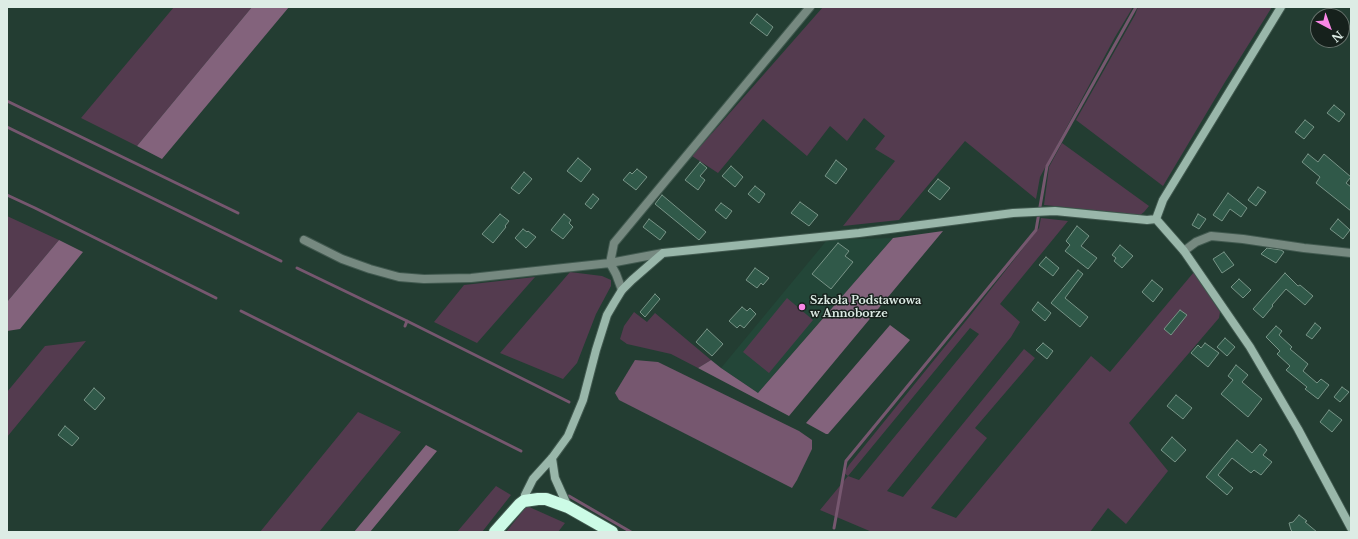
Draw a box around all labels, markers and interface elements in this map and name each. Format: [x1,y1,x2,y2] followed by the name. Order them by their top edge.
[1310,8,1350,48] north arrow
[1329,28,1346,45] text: N
[810,294,921,320] place label: Szkoła Podstawowa w Annoborze
[797,302,807,312] marker: Szkoła Podstawowa w Annoborze

